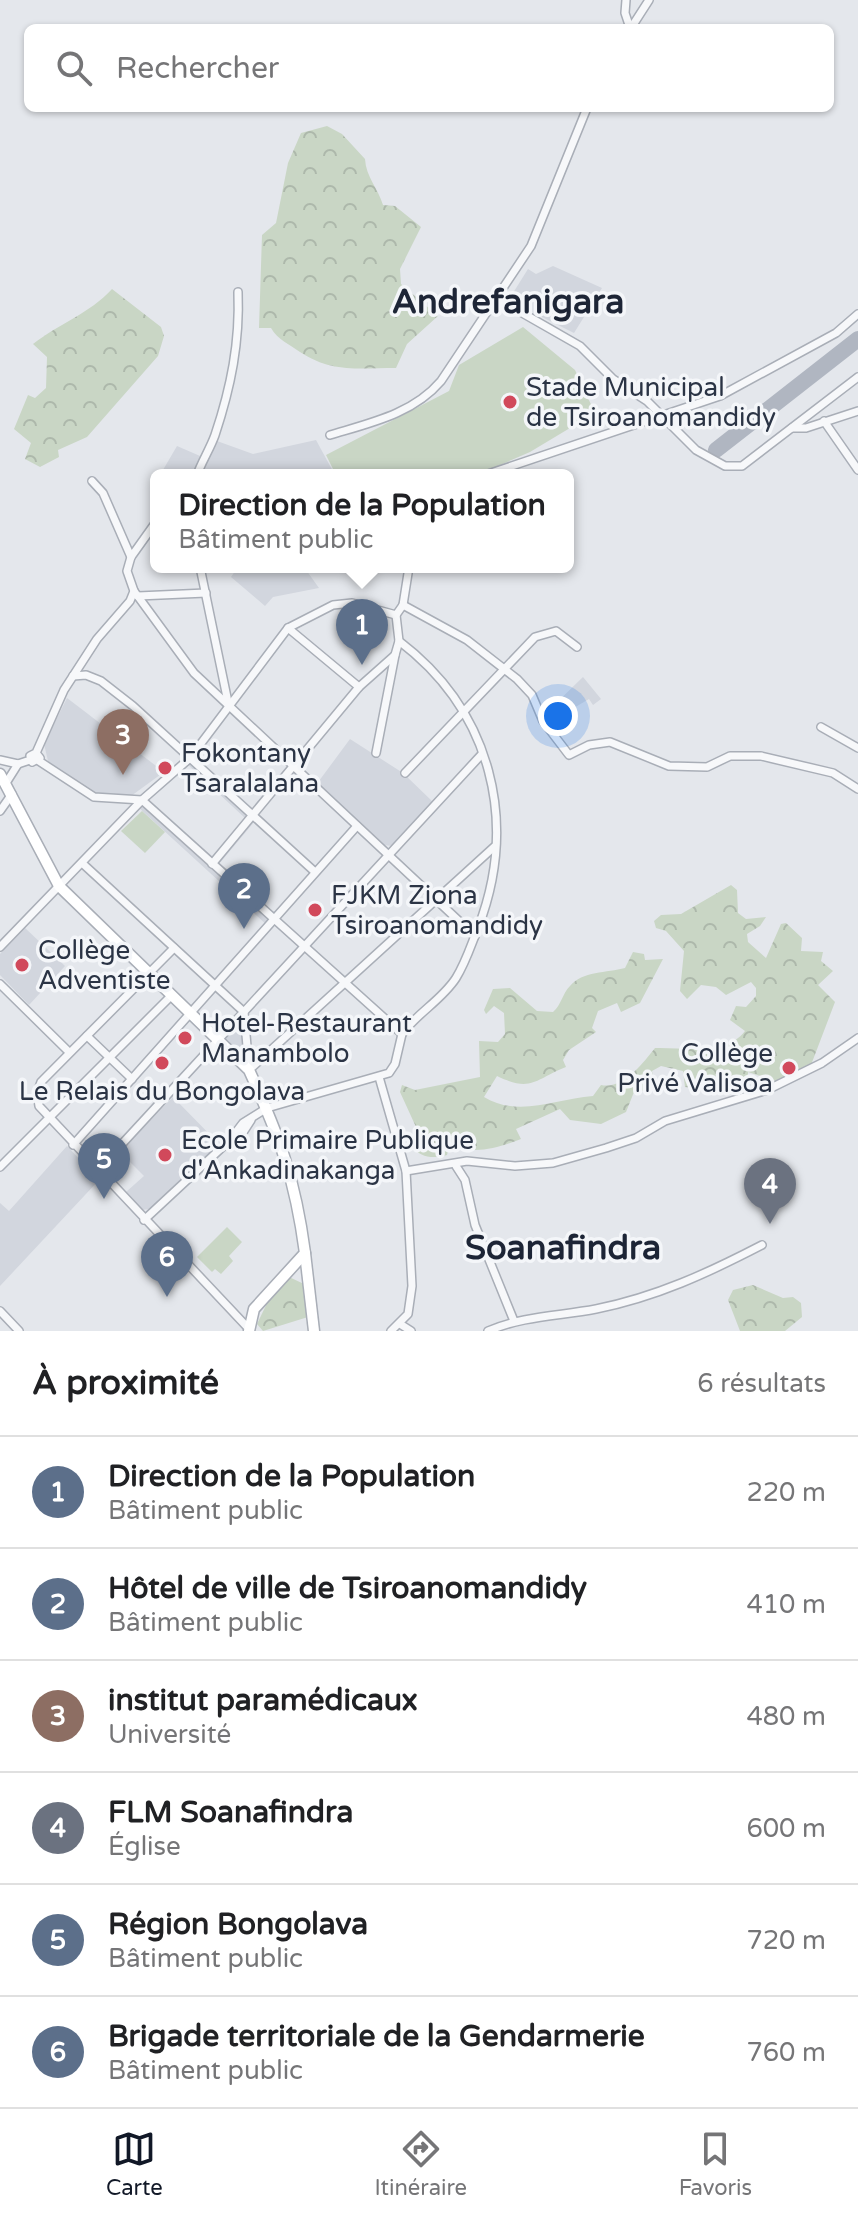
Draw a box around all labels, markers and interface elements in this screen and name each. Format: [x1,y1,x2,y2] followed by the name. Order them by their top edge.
[24,24,834,112] search box
[52,46,96,90] icon: search
[116,50,279,87] text: Rechercher
[392,282,624,323] district label: Andrefanigara
[526,372,776,433] place label: Stade Municipal de Tsiroanomandidy
[501,393,519,411] marker: Stade Municipal de Tsiroanomandidy
[150,469,574,573] popup
[178,487,546,524] text: Direction de la Population
[178,524,373,555] text: Bâtiment public
[336,599,388,665] pin: 1
[538,696,578,736] your location
[97,709,149,775] pin: 3
[181,738,319,799] place label: Fokontany Tsaralalana
[156,759,174,777] marker: Fokontany Tsaralalana
[218,863,270,929] pin: 2
[331,880,543,941] place label: FJKM Ziona Tsiroanomandidy
[306,901,324,919] marker: FJKM Ziona Tsiroanomandidy
[38,935,171,996] place label: Collège Adventiste
[13,956,31,974] marker: Collège Adventiste
[201,1008,412,1069] place label: Hotel-Restaurant Manambolo
[176,1029,194,1047] marker: Hotel-Restaurant Manambolo
[617,1038,773,1099] place label: Collège Privé Valisoa
[153,1054,171,1072] marker: Le Relais du Bongolava
[780,1059,798,1077] marker: Collège Privé Valisoa
[19,1076,305,1107] place label: Le Relais du Bongolava
[181,1125,474,1186] place label: Ecole Primaire Publique d'Ankadinakanga
[78,1133,130,1199] pin: 5
[156,1146,174,1164] marker: Ecole Primaire Publique d'Ankadinakanga
[744,1158,796,1224] pin: 4
[465,1228,661,1269] district label: Soanafindra
[141,1231,193,1297] pin: 6
[32,1363,219,1404] text: À proximité
[697,1368,826,1399] text: 6 résultats
[108,1458,475,1495] text: Direction de la Population
[50,1477,66,1508] text: 1
[746,1477,826,1508] text: 220 m
[108,1495,303,1526] text: Bâtiment public
[108,1570,587,1607] text: Hôtel de ville de Tsiroanomandidy
[50,1589,66,1620] text: 2
[746,1589,826,1620] text: 410 m
[108,1607,303,1638] text: Bâtiment public
[108,1682,418,1719] text: institut paramédicaux
[50,1701,66,1732] text: 3
[746,1701,826,1732] text: 480 m
[108,1719,231,1750] text: Université
[108,1794,353,1831] text: FLM Soanafindra
[50,1813,66,1844] text: 4
[746,1813,826,1844] text: 600 m
[108,1831,181,1862] text: Église
[108,1906,368,1943] text: Région Bongolava
[50,1925,66,1956] text: 5
[746,1925,826,1956] text: 720 m
[108,1943,303,1974] text: Bâtiment public
[108,2018,645,2055] text: Brigade territoriale de la Gendarmerie
[50,2037,66,2068] text: 6
[746,2037,826,2068] text: 760 m
[108,2055,303,2086] text: Bâtiment public
[106,2127,163,2201] tab: Carte
[374,2127,467,2201] tab: Itinéraire
[679,2127,752,2201] tab: Favoris

